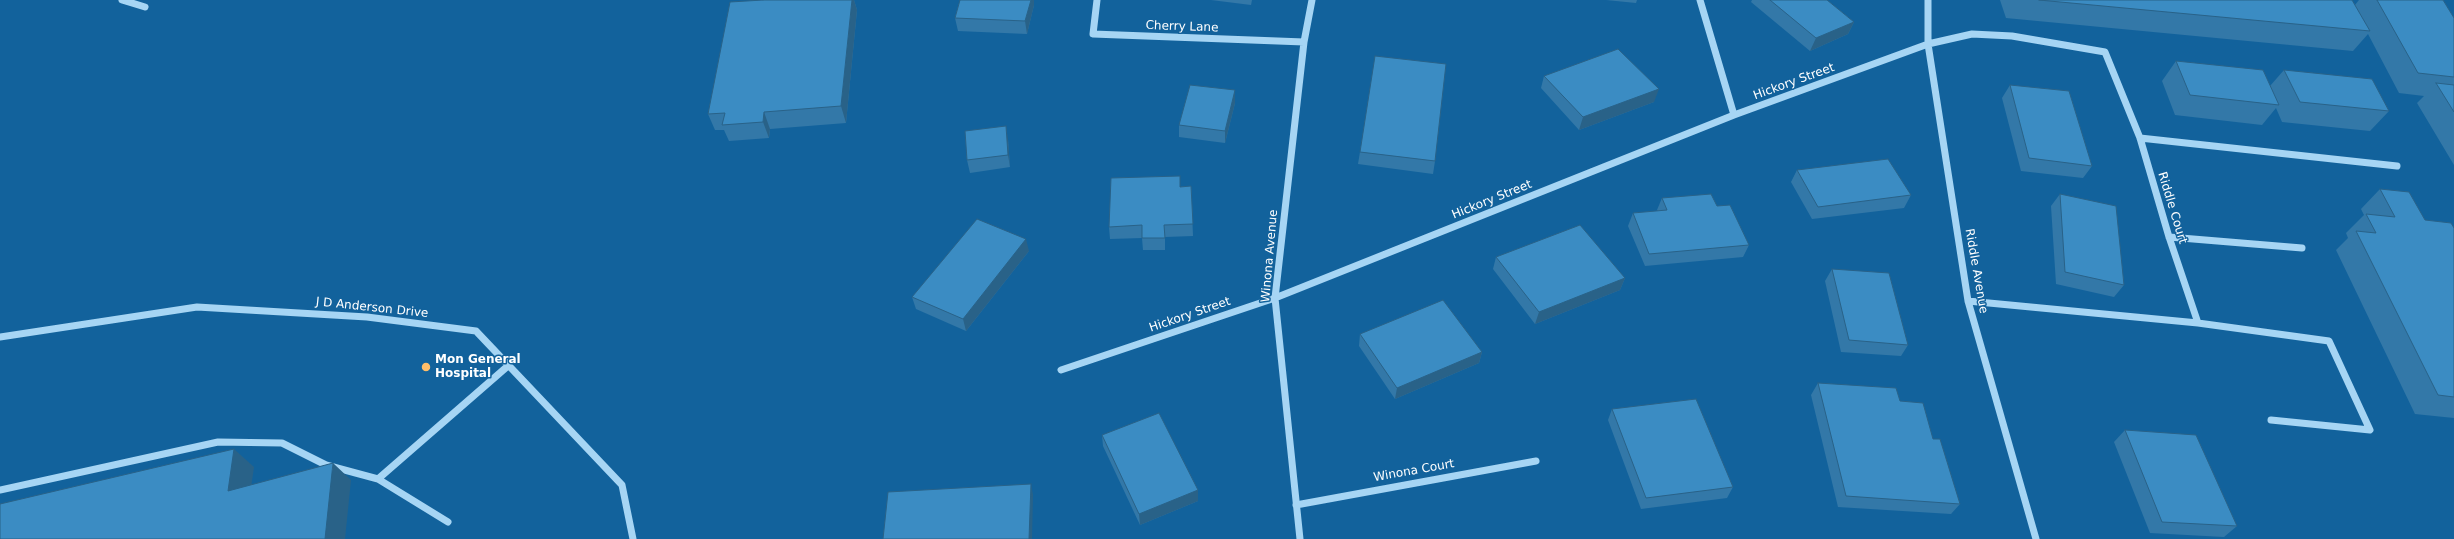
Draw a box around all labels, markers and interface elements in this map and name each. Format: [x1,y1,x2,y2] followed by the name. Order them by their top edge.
[1145,19,1219,35] street label: Cherry Lane
[1752,61,1836,103] street label: Hickory Street
[2154,170,2190,246] street label: Riddle Court
[1450,177,1534,223] street label: Hickory Street
[1259,209,1281,303] street label: Winona Avenue
[1961,227,1991,315] street label: Riddle Avenue
[1147,294,1233,336] street label: Hickory Street
[315,295,429,321] street label: J D Anderson Drive
[435,353,521,381] place label: Mon General Hospital
[420,361,432,373] marker: Mon General Hospital
[1373,457,1455,485] street label: Winona Court

